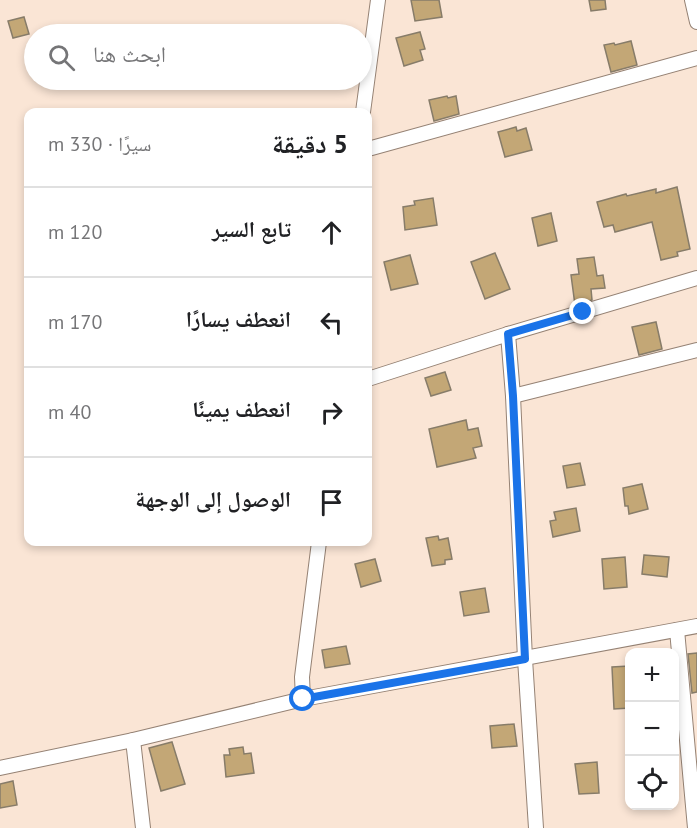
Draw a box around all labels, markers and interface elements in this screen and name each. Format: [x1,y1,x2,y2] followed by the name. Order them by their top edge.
[24,24,372,90] search box
[93,40,166,68] text: ابحث هنا
[45,41,78,74] icon: search
[272,127,348,160] text: 5 دقيقة
[48,131,152,157] text: سيرًا · 330 m
[212,215,291,243] text: تابع السير
[315,216,348,249] icon: ahead
[48,219,102,245] text: 120 m
[569,298,595,324] route end
[186,305,291,333] text: انعطف يسارًا
[315,306,348,339] icon: left
[48,309,102,335] text: 170 m
[192,395,291,423] text: انعطف يمينًا
[315,396,348,429] icon: right
[48,399,91,425] text: 40 m
[135,485,291,513] text: الوصول إلى الوجهة
[315,486,348,519] icon: arrive
[625,648,679,810] map controls
[625,648,679,702] button: +
[289,685,315,711] route start
[625,702,679,756] button: −
[625,756,679,810] button: locate

